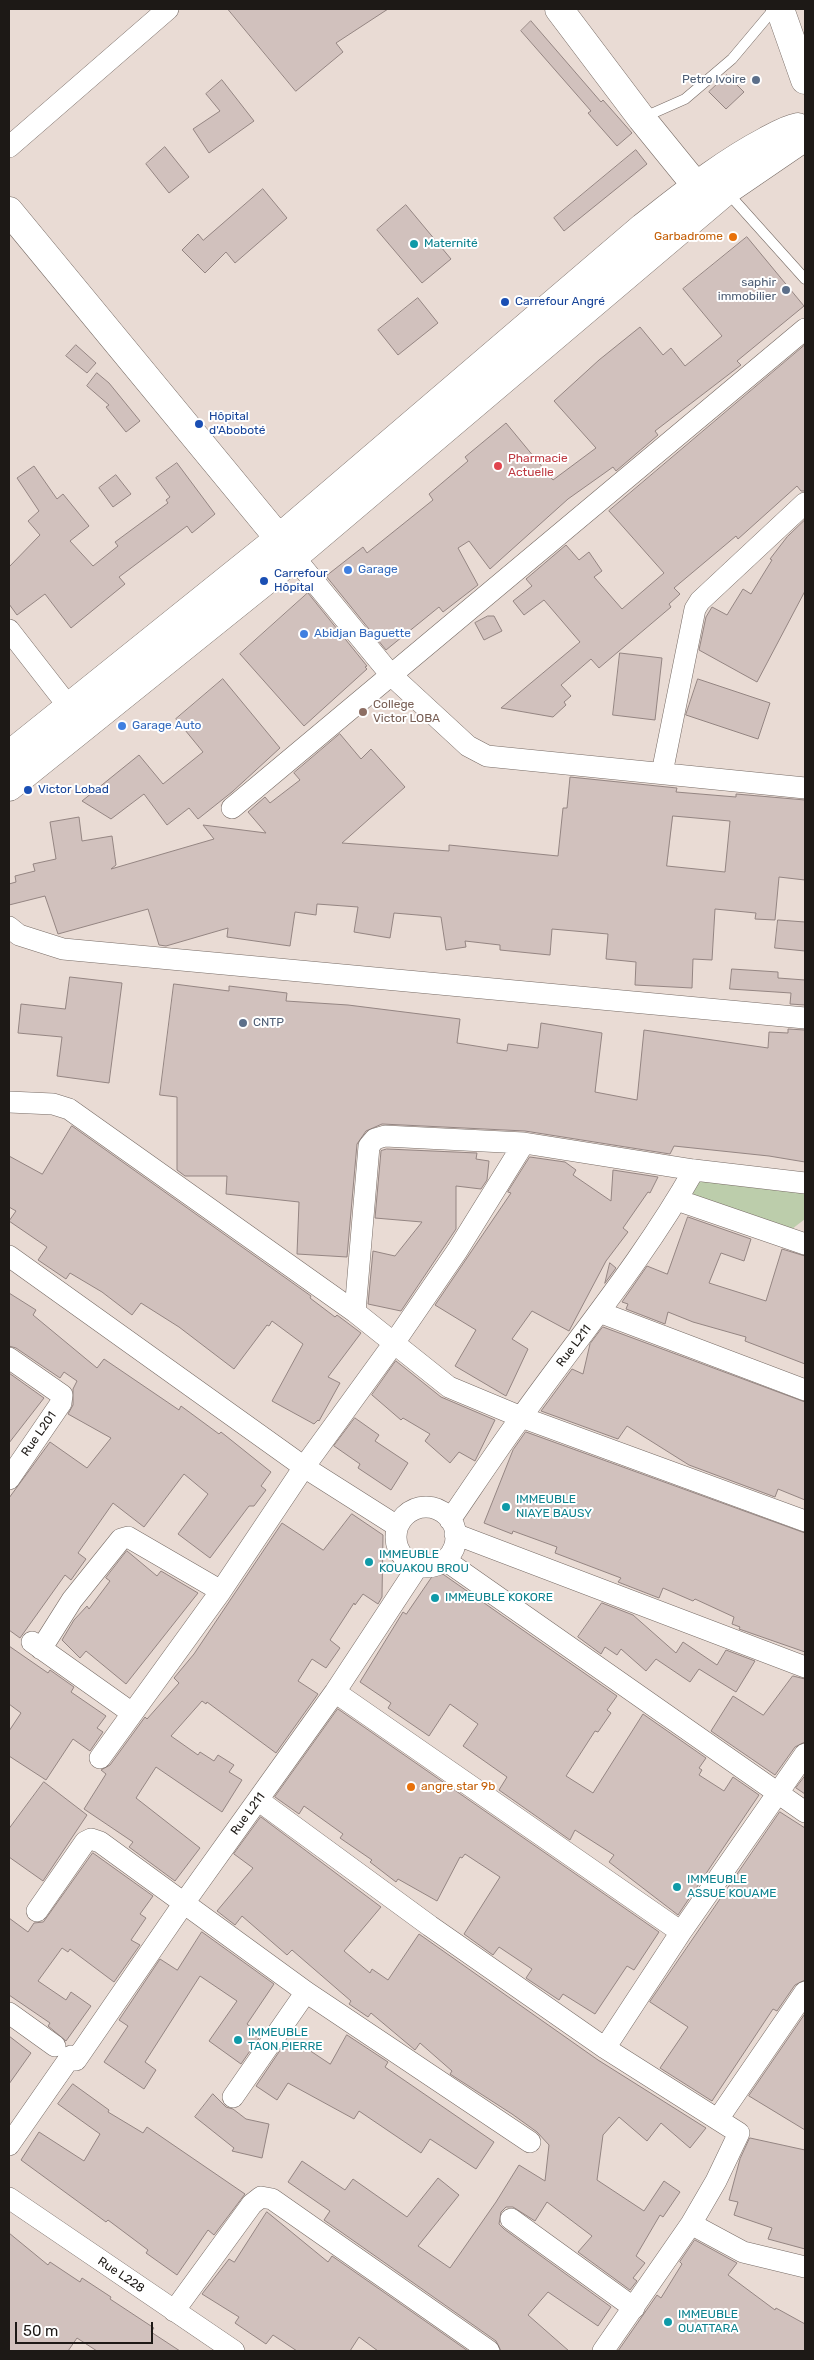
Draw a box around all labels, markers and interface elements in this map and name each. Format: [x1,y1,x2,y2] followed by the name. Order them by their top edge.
[682,73,746,87] place label: Petro Ivoire
[750,74,762,86] marker: Petro Ivoire
[654,230,723,244] place label: Garbadrome
[727,231,739,243] marker: Garbadrome
[424,237,478,251] place label: Maternité
[408,238,420,250] marker: Maternité
[718,276,776,304] place label: saphir immobilier
[780,284,792,296] marker: saphir immobilier
[515,295,605,309] place label: Carrefour Angré
[499,296,511,308] marker: Carrefour Angré
[209,410,265,438] place label: Hôpital d'Aboboté
[193,418,205,430] marker: Hôpital d'Aboboté
[508,452,568,480] place label: Pharmacie Actuelle
[492,460,504,472] marker: Pharmacie Actuelle
[358,563,398,577] place label: Garage
[342,564,354,576] marker: Garage
[274,567,327,595] place label: Carrefour Hôpital
[258,575,270,587] marker: Carrefour Hôpital
[314,627,411,641] place label: Abidjan Baguette
[298,628,310,640] marker: Abidjan Baguette
[373,698,440,726] place label: College Victor LOBA
[357,706,369,718] marker: College Victor LOBA
[132,719,201,733] place label: Garage Auto
[116,720,128,732] marker: Garage Auto
[38,783,109,797] place label: Victor Lobad
[22,784,34,796] marker: Victor Lobad
[253,1016,284,1030] place label: CNTP
[237,1017,249,1029] marker: CNTP
[554,1322,594,1370] street label: Rue L211
[18,1409,60,1459] street label: Rue L201
[516,1493,592,1521] place label: IMMEUBLE NIAYE BAUSY
[500,1501,512,1513] marker: IMMEUBLE NIAYE BAUSY
[379,1548,469,1576] place label: IMMEUBLE KOUAKOU BROU
[363,1556,375,1568] marker: IMMEUBLE KOUAKOU BROU
[445,1591,553,1605] place label: IMMEUBLE KOKORE
[429,1592,441,1604] marker: IMMEUBLE KOKORE
[421,1780,495,1794] place label: angre star 9b
[405,1781,417,1793] marker: angre star 9b
[228,1790,268,1838] street label: Rue L211
[687,1873,776,1901] place label: IMMEUBLE ASSUE KOUAME
[671,1881,683,1893] marker: IMMEUBLE ASSUE KOUAME
[248,2026,323,2054] place label: IMMEUBLE TAON PIERRE
[232,2034,244,2046] marker: IMMEUBLE TAON PIERRE
[95,2254,147,2296] street label: Rue L228
[678,2308,738,2336] place label: IMMEUBLE OUATTARA
[18,2312,155,2344] scale bar
[662,2316,674,2328] marker: IMMEUBLE OUATTARA
[23,2322,58,2340] text: 50 m

